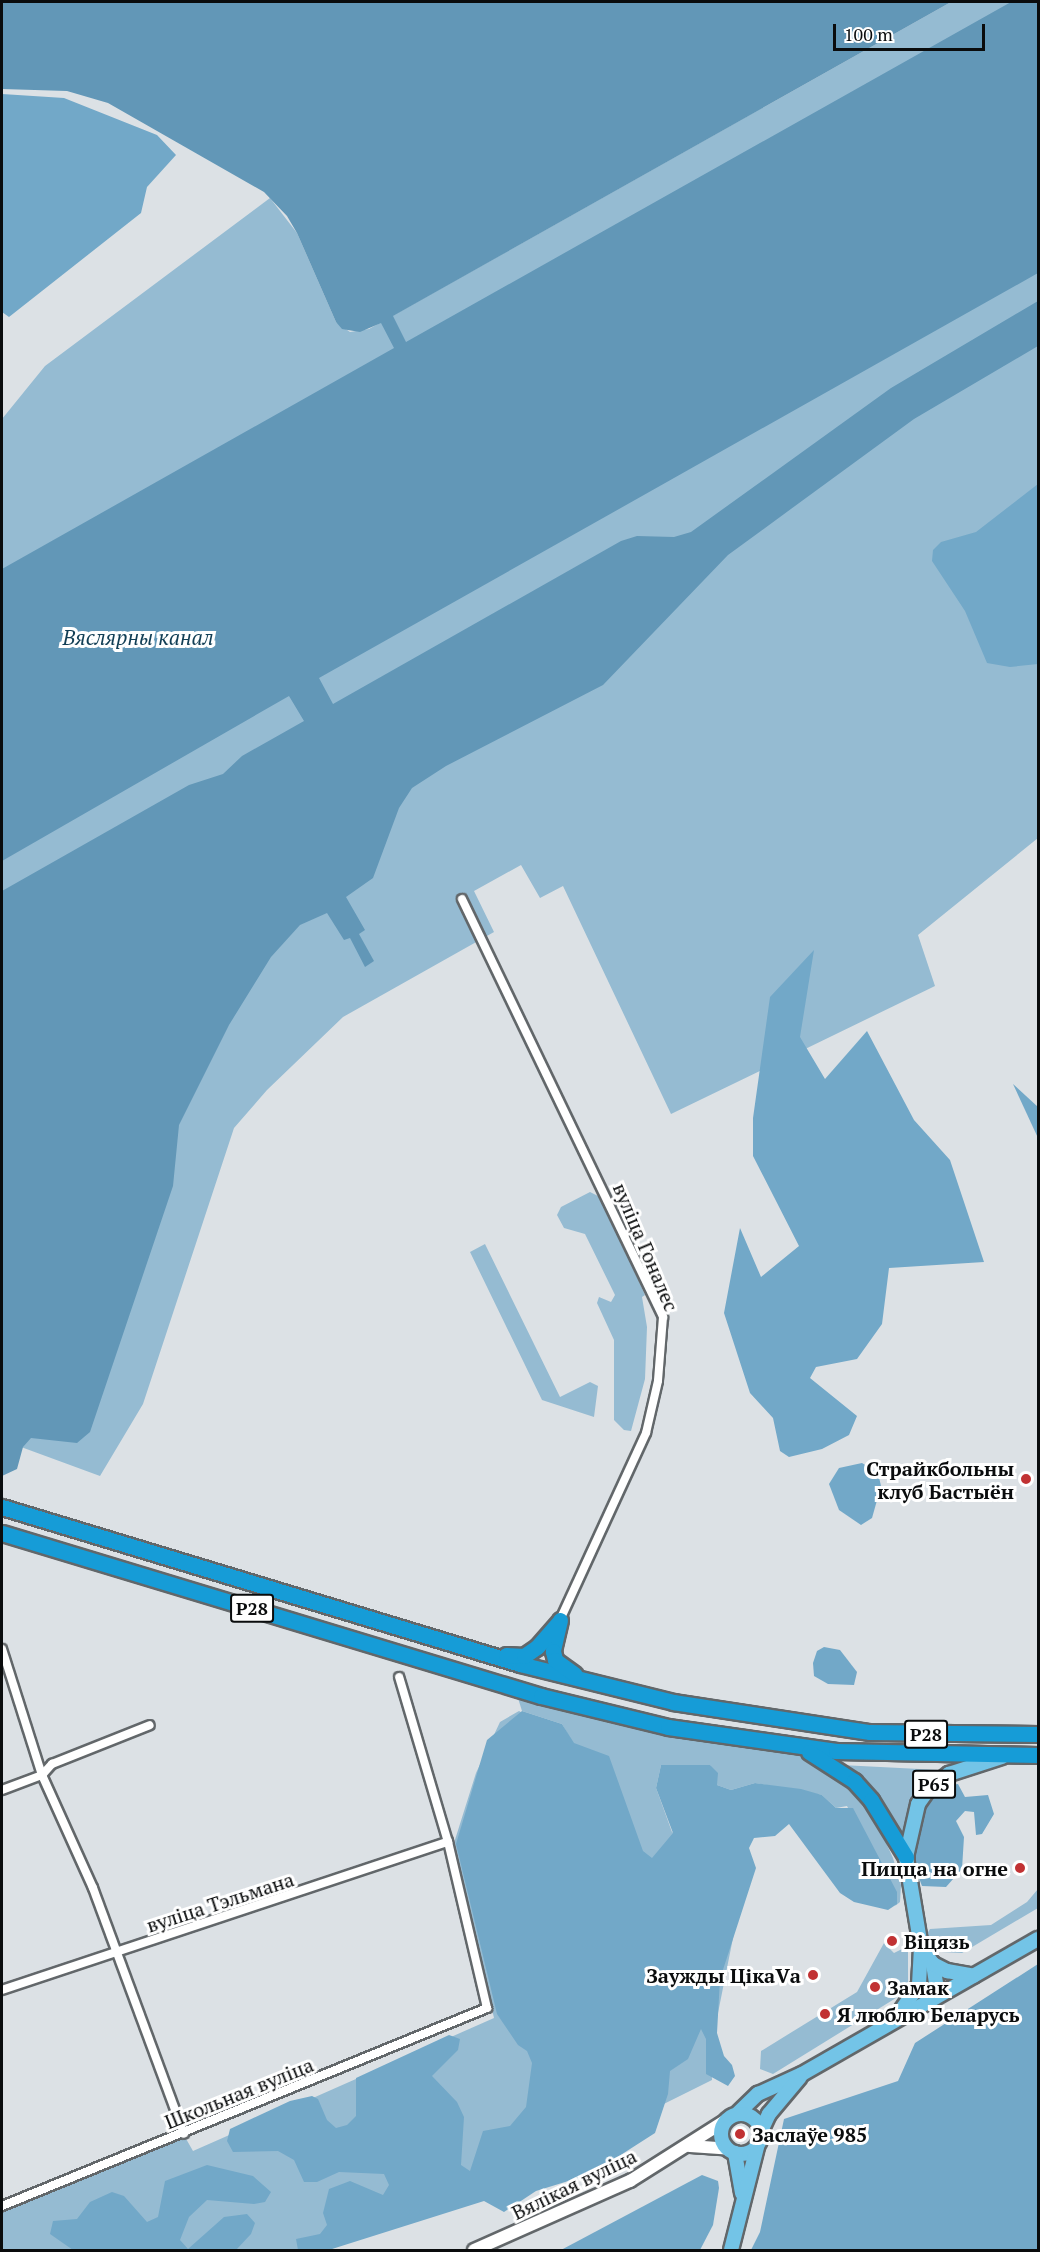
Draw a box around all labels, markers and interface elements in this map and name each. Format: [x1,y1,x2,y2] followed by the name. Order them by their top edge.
[836,12,988,50] scale bar
[844,22,893,46] text: 100 m
[62,624,214,650] water label: Вяслярны канал
[608,1179,684,1315] street label: вуліца Гоналес
[866,1456,1014,1503] place label: Страйкбольны клуб Бастыён
[1019,1472,1033,1486] marker: Страйкбольны клуб Бастыён
[230,1593,274,1623] road number: Р28
[904,1719,948,1749] road number: Р28
[912,1769,956,1799] road number: Р65
[861,1856,1008,1880] place label: Пицца на огне
[1013,1861,1027,1875] marker: Пицца на огне
[143,1867,297,1937] street label: вуліца Тэльмана
[904,1929,970,1953] place label: Віцязь
[885,1934,899,1948] marker: Віцязь
[646,1963,801,1987] place label: Заужды ЦікаVа
[806,1968,820,1982] marker: Заужды ЦікаVа
[887,1975,949,1999] place label: Замак
[868,1980,882,1994] marker: Замак
[837,2002,1020,2026] place label: Я люблю Беларусь
[818,2007,832,2021] marker: Я люблю Беларусь
[161,2052,317,2134] street label: Школьная вуліца
[752,2122,867,2146] place label: Заслаўе 985
[733,2127,747,2141] marker: Заслаўе 985
[508,2143,640,2225] street label: Вялікая вуліца

